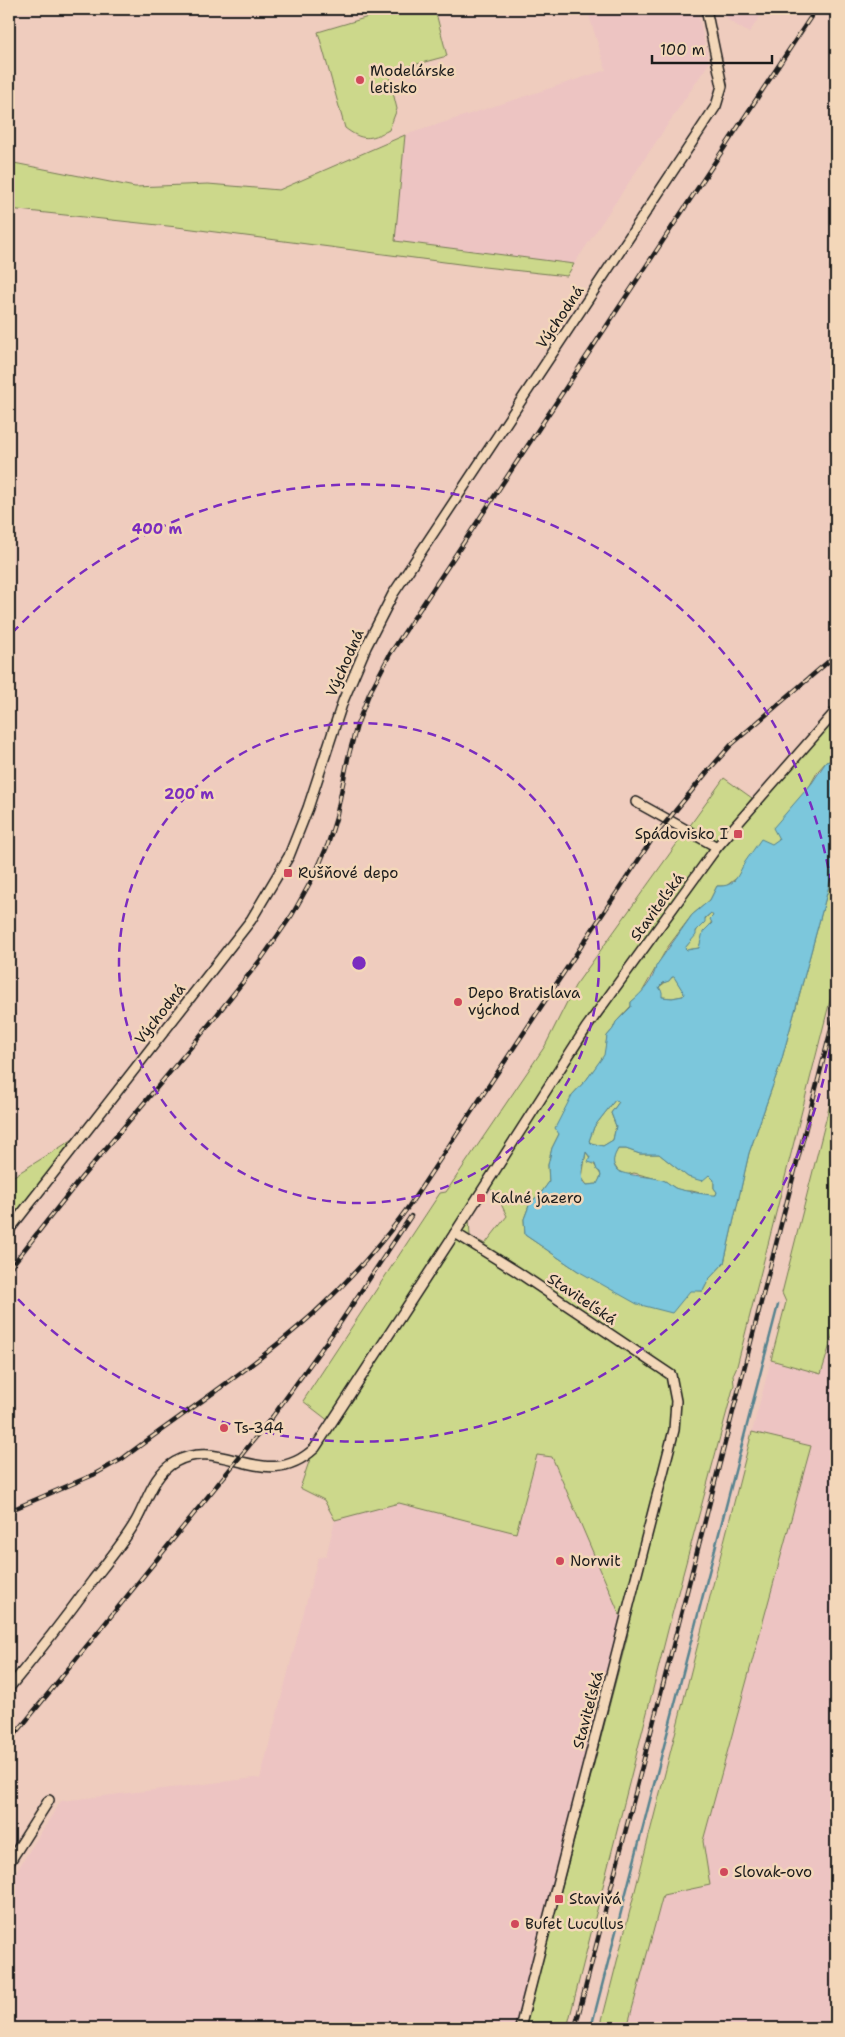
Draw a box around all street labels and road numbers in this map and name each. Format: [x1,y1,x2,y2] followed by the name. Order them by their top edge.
[532,281,589,352] street label: Východná
[321,626,369,700] street label: Východná
[626,868,689,945] street label: Staviteľská
[130,979,190,1048] street label: Východná
[543,1268,621,1330] street label: Staviteľská
[568,1668,608,1751] street label: Staviteľská

